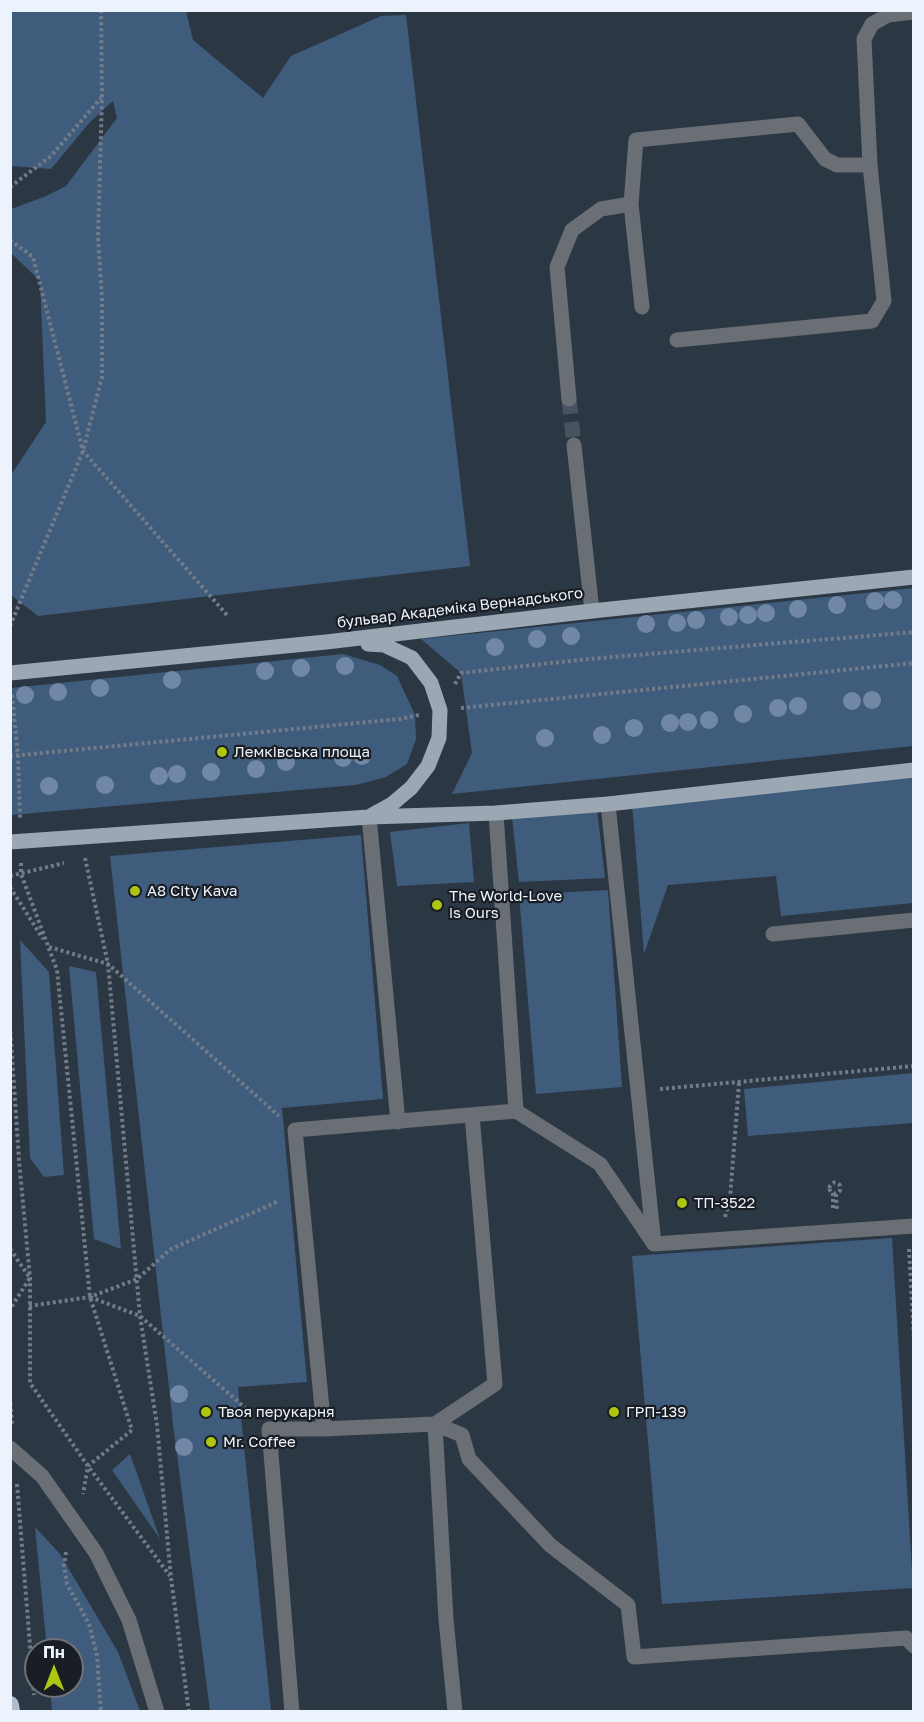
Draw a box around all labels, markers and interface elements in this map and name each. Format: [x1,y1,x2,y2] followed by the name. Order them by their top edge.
[336,584,584,632] street label: бульвар Академіка Вернадського
[234,743,370,761] place label: Лемківська площа
[215,745,229,759] marker: Лемківська площа
[147,882,237,900] place label: A8 City Kava
[128,884,142,898] marker: A8 City Kava
[449,887,562,922] place label: The World-Love is Ours
[430,898,444,912] marker: The World-Love is Ours
[694,1194,755,1212] place label: ТП-3522
[675,1196,689,1210] marker: ТП-3522
[218,1403,335,1421] place label: Твоя перукарня
[626,1403,686,1421] place label: ГРП-139
[199,1405,213,1419] marker: Твоя перукарня
[607,1405,621,1419] marker: ГРП-139
[223,1433,296,1451] place label: Mr. Coffee
[204,1435,218,1449] marker: Mr. Coffee
[24,1638,84,1698] north arrow
[43,1642,65,1662] text: Пн

